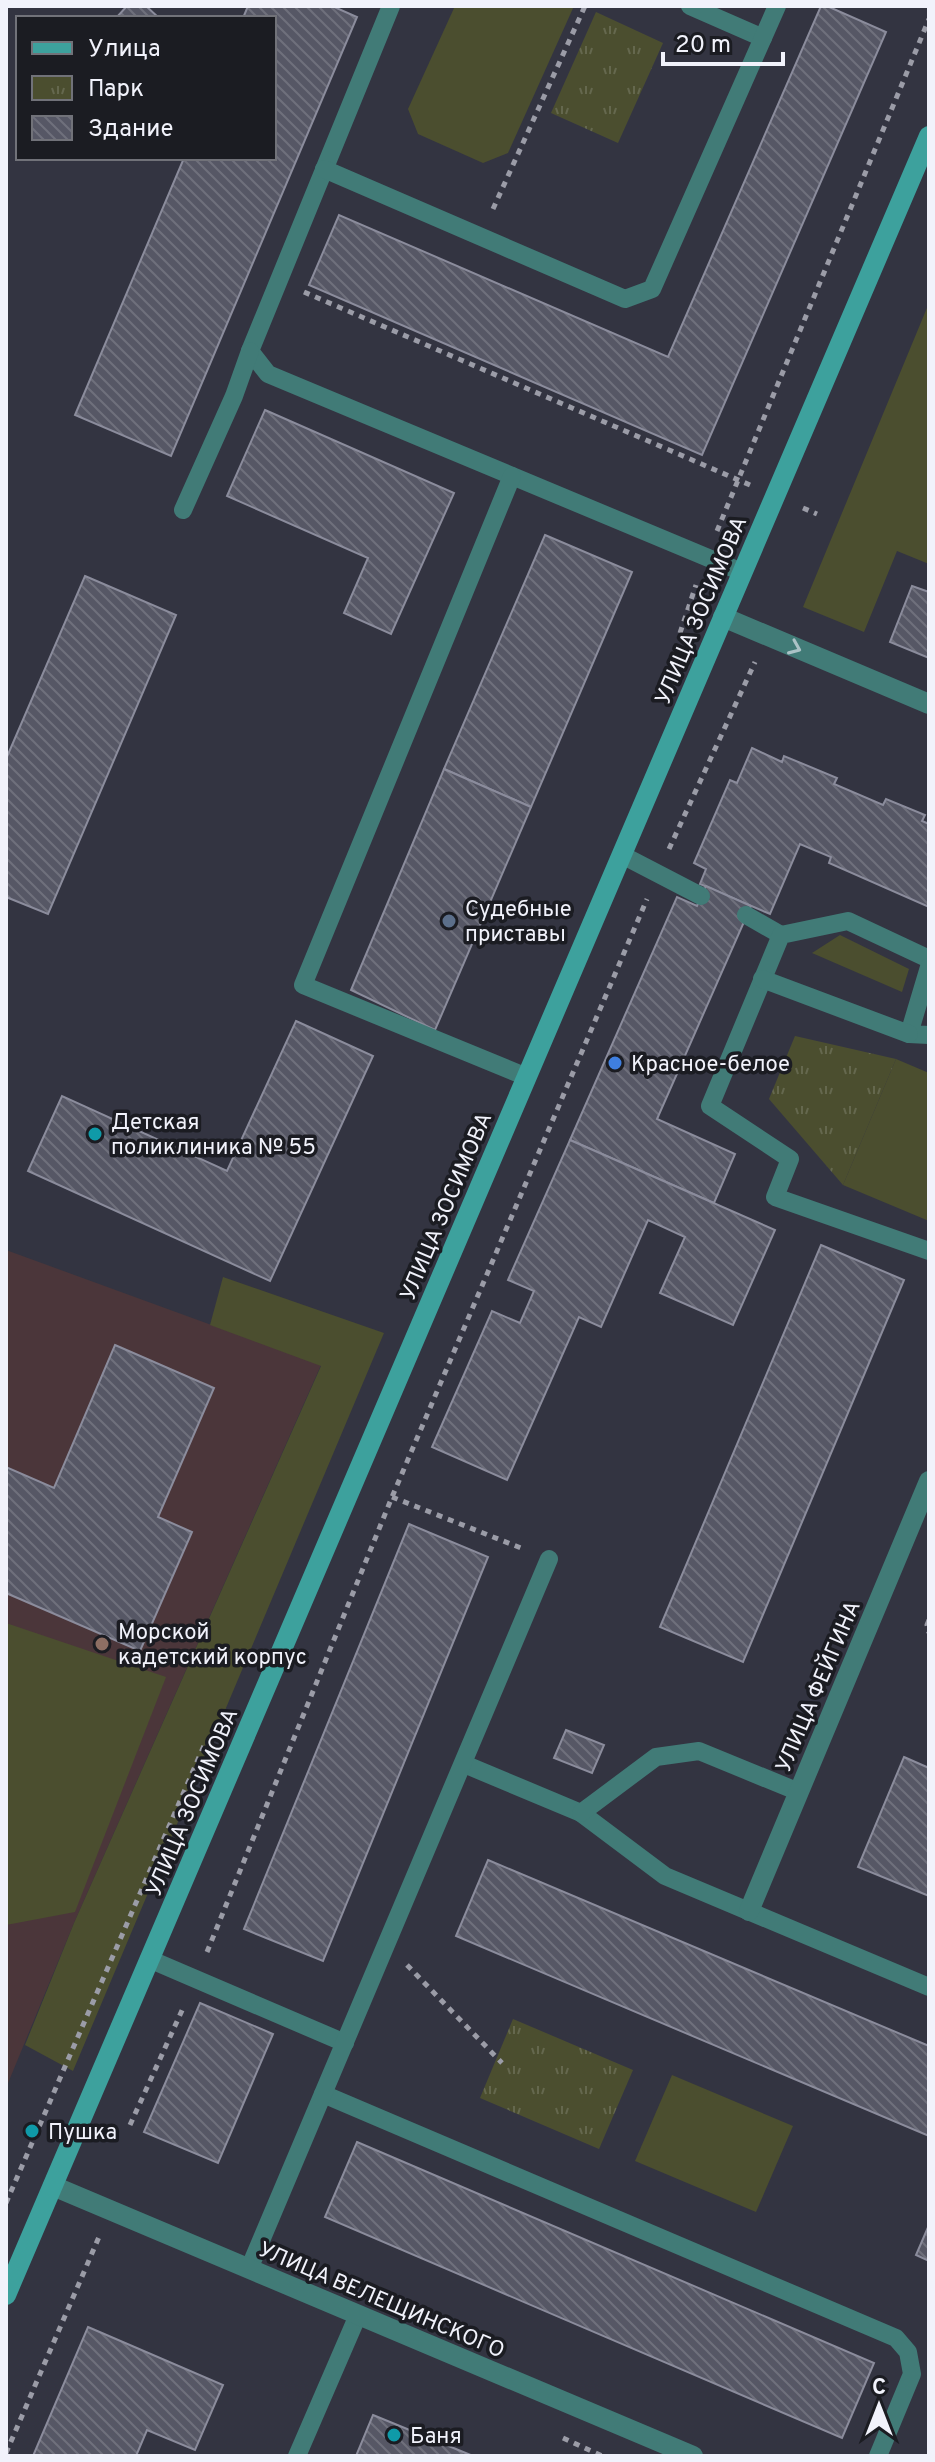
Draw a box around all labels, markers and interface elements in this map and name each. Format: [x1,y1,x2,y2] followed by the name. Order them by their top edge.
[16,16,276,160] legend
[663,16,783,66] scale bar
[675,31,731,61] text: 20 m
[88,35,161,65] text: Улица
[88,75,144,105] text: Парк
[88,115,174,145] text: Здание
[650,513,754,709] street label: УЛИЦА ЗОСИМОВА
[787,638,801,654] one-way arrow
[465,897,572,949] place label: Судебные приставы
[440,912,458,930] marker: Судебные приставы
[631,1052,790,1079] place label: Красное-белое
[606,1054,624,1072] marker: Красное-белое
[395,1109,499,1305] street label: УЛИЦА ЗОСИМОВА
[111,1110,316,1162] place label: Детская поликлиника № 55
[86,1125,104,1143] marker: Детская поликлиника № 55
[768,1596,868,1777] street label: УЛИЦА ФЕЙГИНА
[118,1620,307,1672] place label: Морской кадетский корпус
[93,1635,111,1653] marker: Морской кадетский корпус
[141,1705,245,1901] street label: УЛИЦА ЗОСИМОВА
[48,2120,117,2147] place label: Пушка
[23,2122,41,2140] marker: Пушка
[254,2237,508,2366] street label: УЛИЦА ВЕЛЕЩИНСКОГО
[839,2366,919,2446] north arrow
[872,2375,886,2402] text: С
[410,2424,462,2451] place label: Баня
[385,2426,403,2444] marker: Баня

